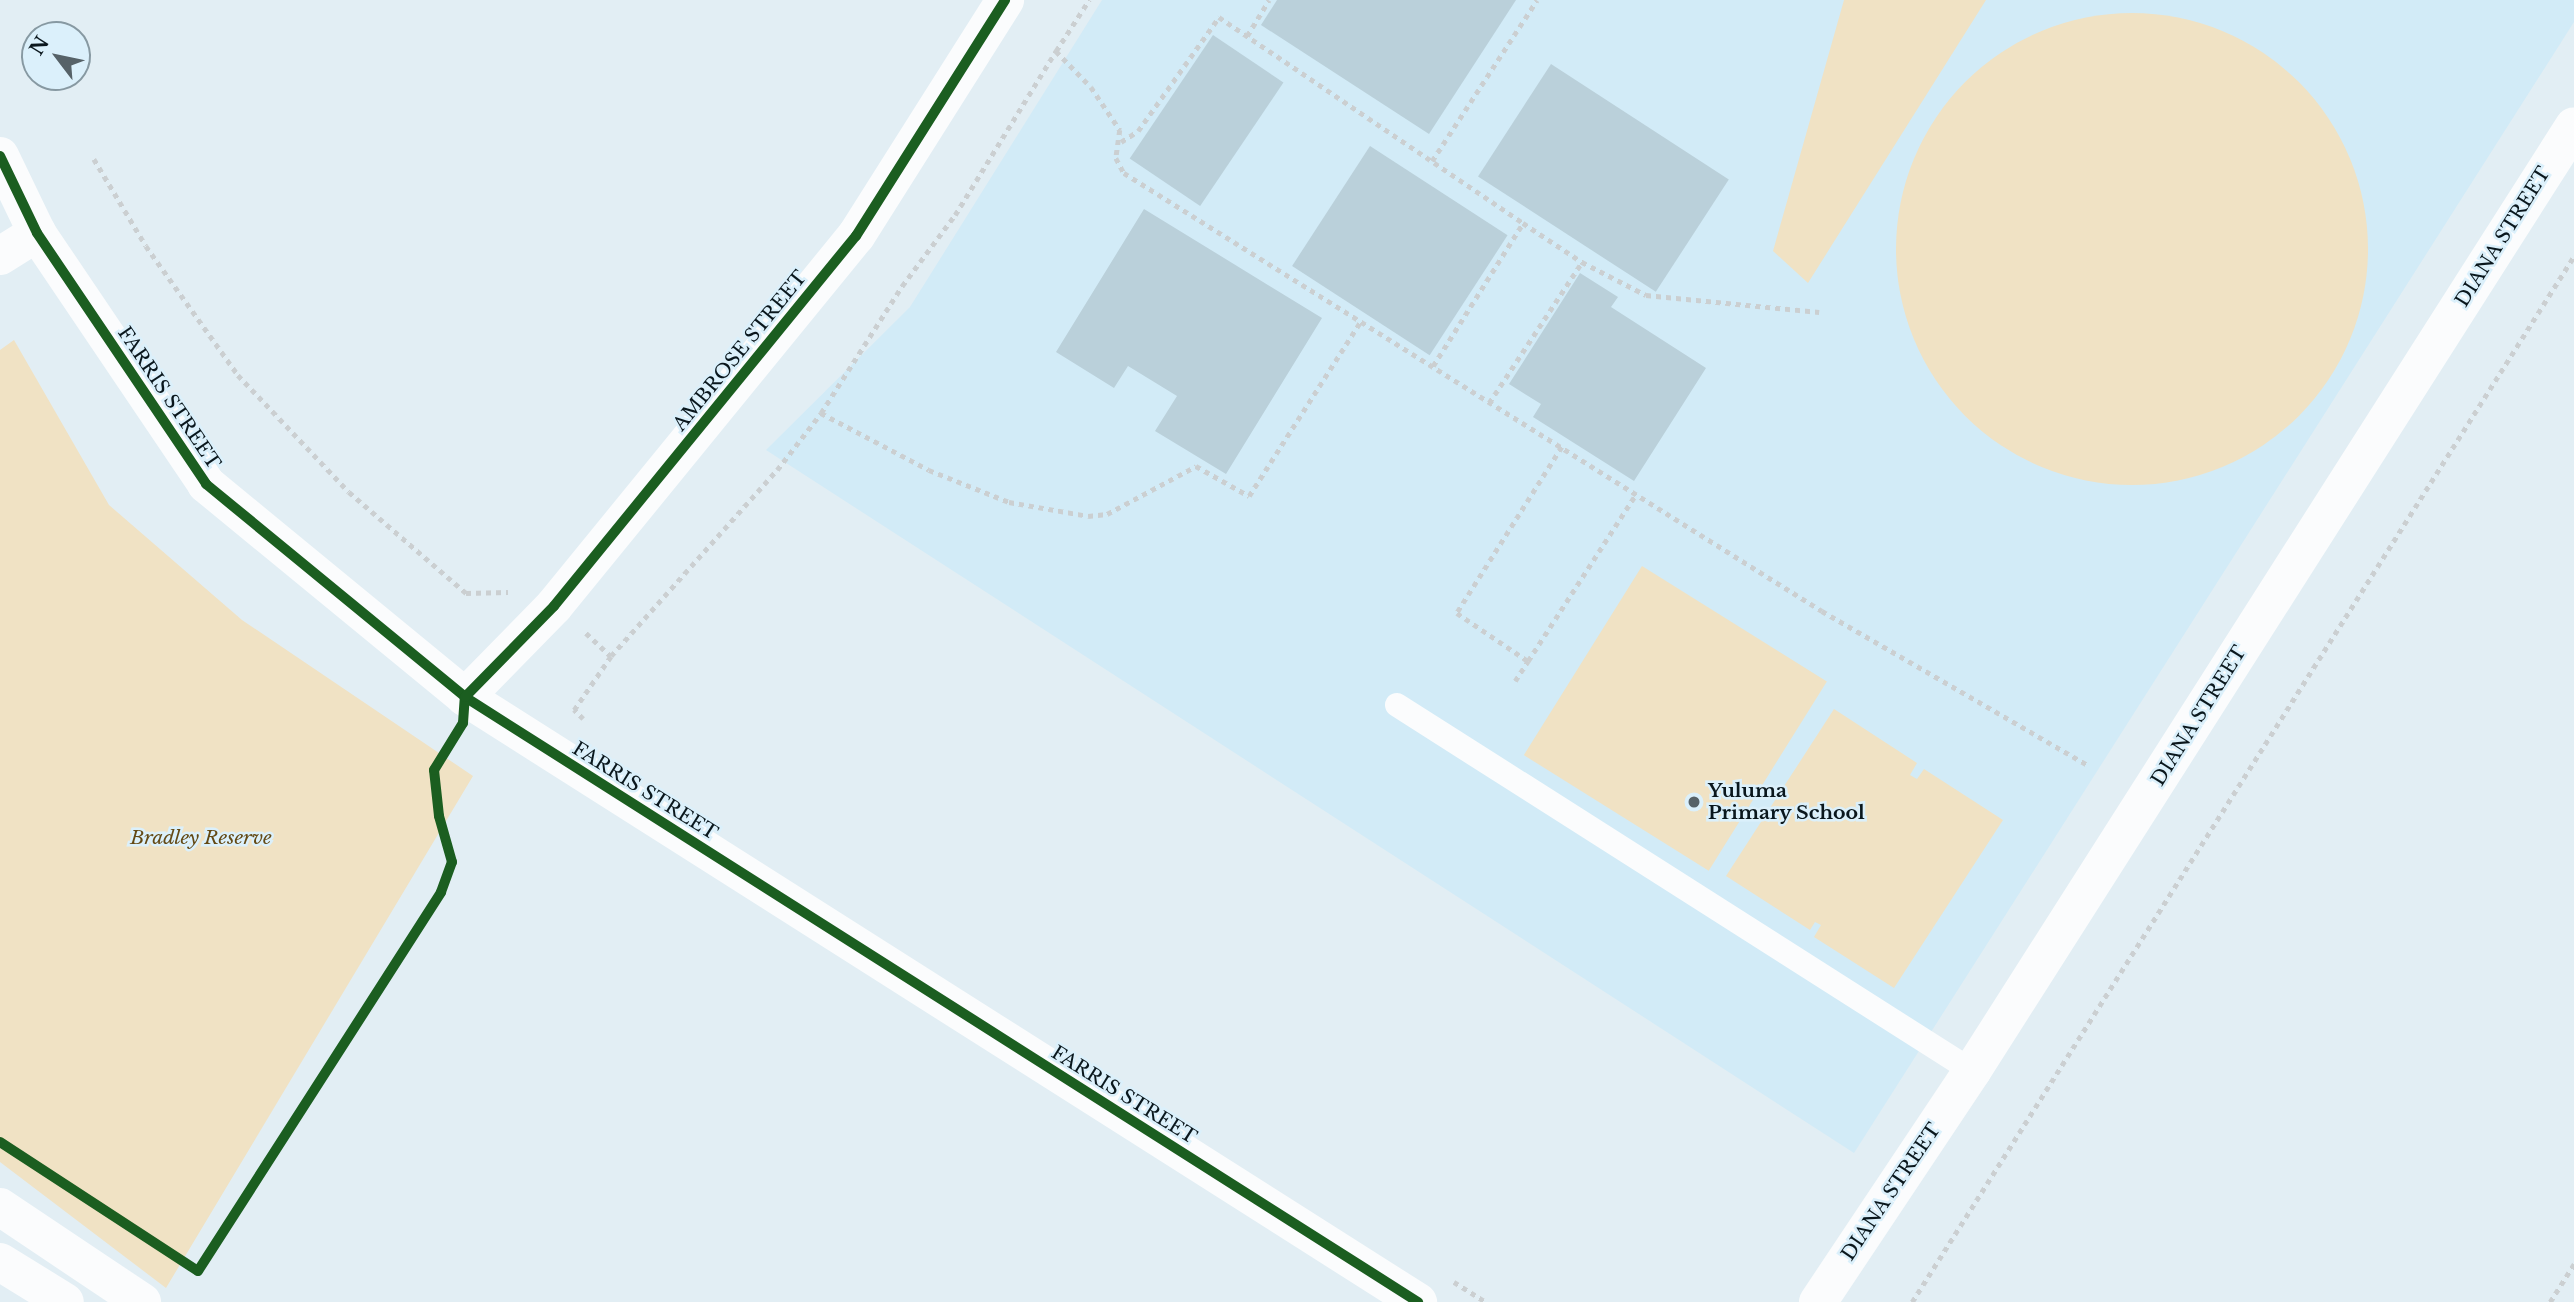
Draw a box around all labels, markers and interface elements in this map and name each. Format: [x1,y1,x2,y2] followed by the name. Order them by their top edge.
[21,21,91,91] north arrow
[25,32,54,59] text: N
[2451,163,2555,311] street label: DIANA STREET
[668,266,812,436] street label: AMBROSE STREET
[113,322,225,474] street label: FARRIS STREET
[2147,642,2251,790] street label: DIANA STREET
[568,737,722,845] street label: FARRIS STREET
[1708,780,1865,824] place label: Yuluma Primary School
[1686,794,1702,810] marker: Yuluma Primary School
[130,827,272,849] park label: Bradley Reserve
[1047,1041,1201,1149] street label: FARRIS STREET
[1836,1119,1946,1265] street label: DIANA STREET

